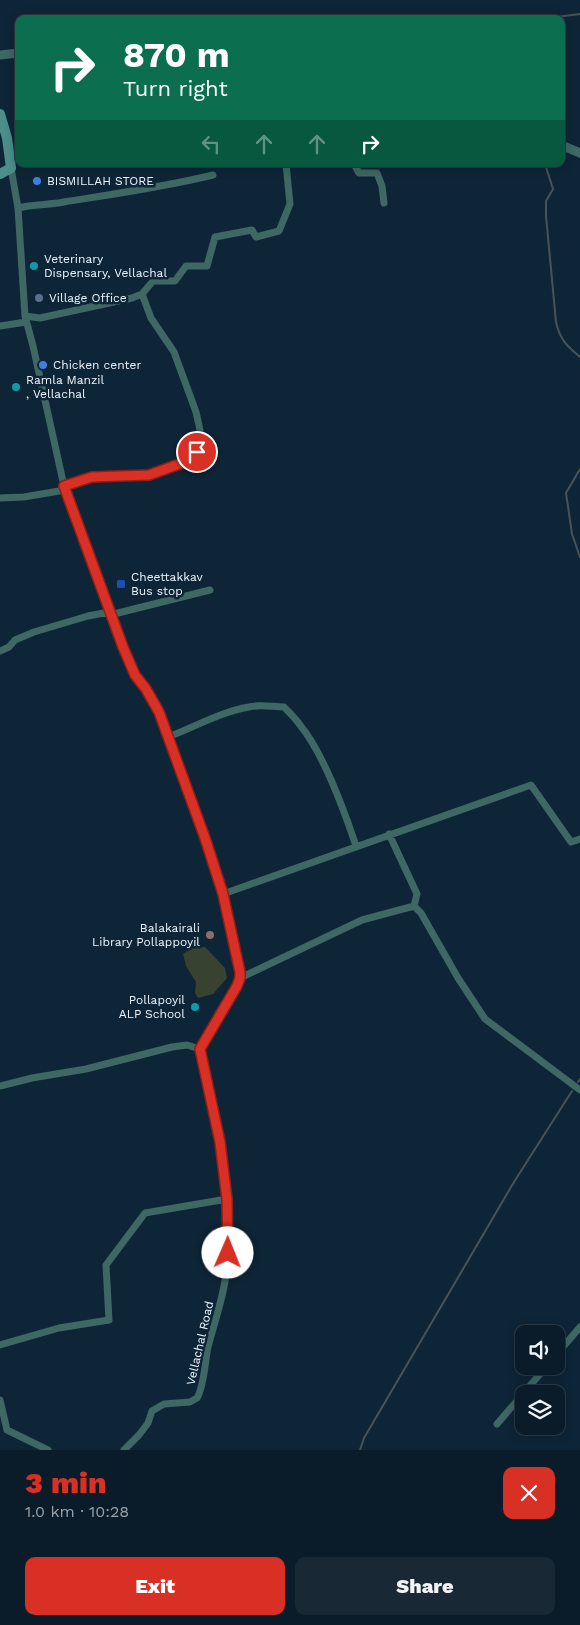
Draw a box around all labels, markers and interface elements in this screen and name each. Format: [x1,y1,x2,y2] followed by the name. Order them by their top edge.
[123,34,230,76] text: 870 m
[40,35,105,100] icon: right
[123,76,228,101] text: Turn right
[197,130,225,158] icon: left
[250,130,278,158] icon: ahead
[303,130,331,158] icon: ahead
[356,130,384,158] icon: right
[47,174,154,188] place label: BISMILLAH STORE
[31,175,43,187] marker: BISMILLAH STORE
[44,252,167,280] place label: Veterinary Dispensary, Vellachal
[28,260,40,272] marker: Veterinary Dispensary, Vellachal
[49,291,127,305] place label: Village Office
[33,292,45,304] marker: Village Office
[53,358,142,372] place label: Chicken center
[37,359,49,371] marker: Chicken center
[26,373,104,401] place label: Ramla Manzil , Vellachal
[10,381,22,393] marker: Ramla Manzil , Vellachal
[176,431,218,473] pin
[183,438,211,466] icon: arrive
[131,570,203,598] place label: Cheettakkav Bus stop
[115,578,127,590] marker: Cheettakkav Bus stop
[92,921,200,949] place label: Balakairali Library Pollappoyil
[204,929,216,941] marker: Balakairali Library Pollappoyil
[119,993,185,1021] place label: Pollapoyil ALP School
[189,1001,201,1013] marker: Pollapoyil ALP School
[201,1226,253,1278] position arrow
[184,1300,216,1386] street label: Vellachal Road
[515,1325,565,1435] map controls
[515,1325,565,1375] button: sound
[515,1385,565,1435] button: layers
[25,1465,107,1500] text: 3 min
[503,1467,555,1519] button: close
[25,1502,129,1521] text: 1.0 km · 10:28
[25,1557,285,1615] button: Exit
[295,1557,555,1615] button: Share

